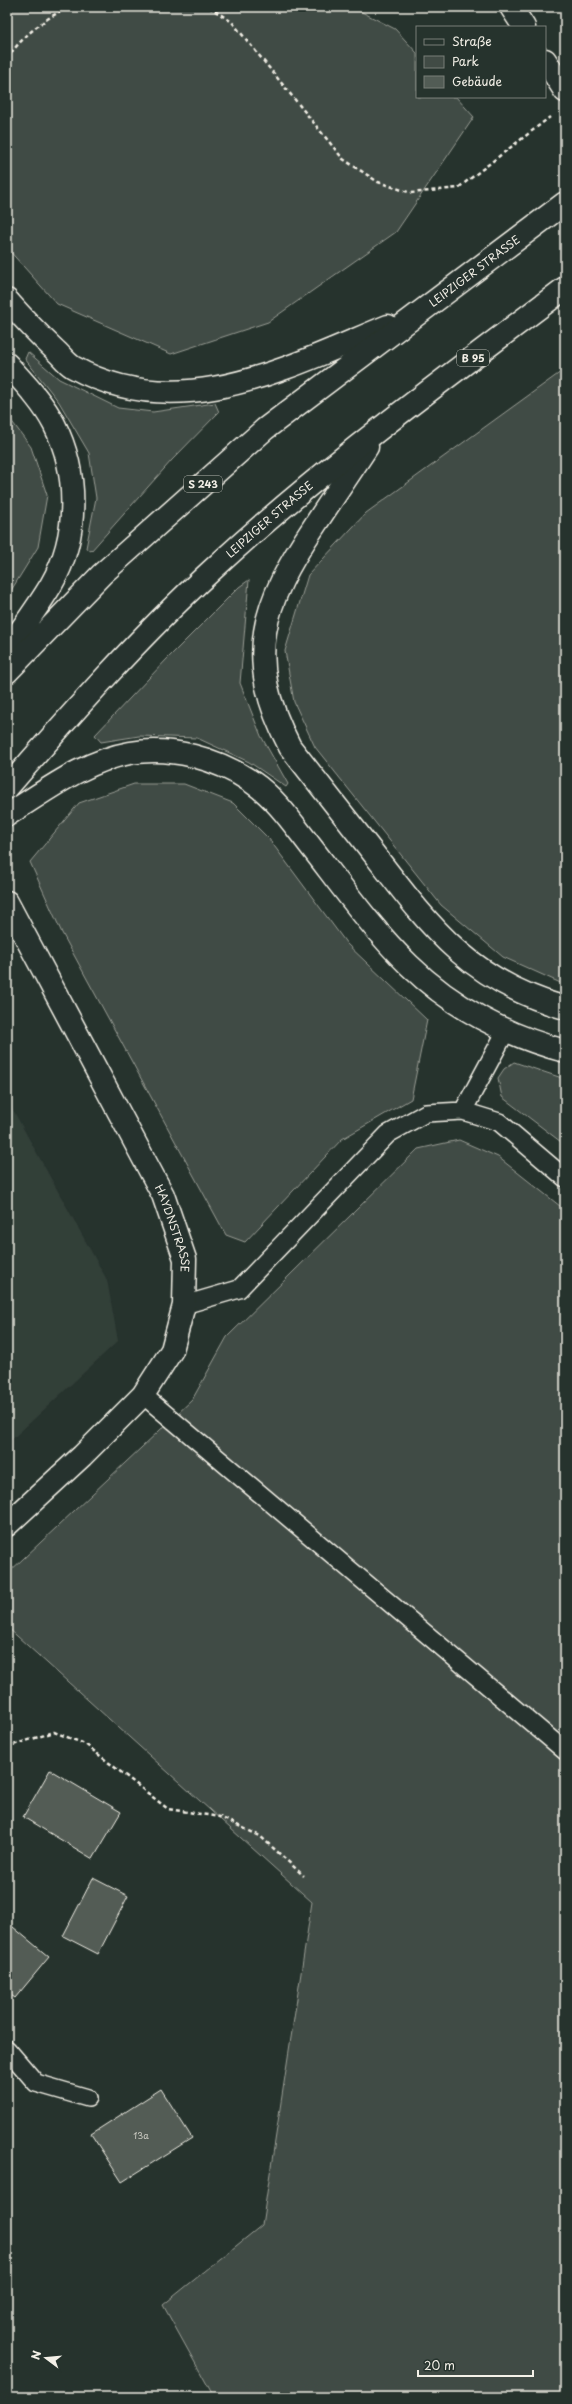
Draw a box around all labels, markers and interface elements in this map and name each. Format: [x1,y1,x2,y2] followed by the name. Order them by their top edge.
[416,26,546,98] legend
[452,32,492,50] text: Straße
[452,52,479,70] text: Park
[452,72,502,90] text: Gebäude
[425,231,523,311] street label: LEIPZIGER STRASSE
[457,350,489,366] road number: B 95
[184,476,222,492] road number: S 243
[222,477,316,561] street label: LEIPZIGER STRASSE
[151,1181,194,1273] street label: HAYDNSTRASSE
[133,2128,149,2142] house number: 13a
[26,2338,66,2378] north arrow
[27,2348,45,2362] text: N
[418,2352,533,2378] scale bar
[424,2356,455,2374] text: 20 m

